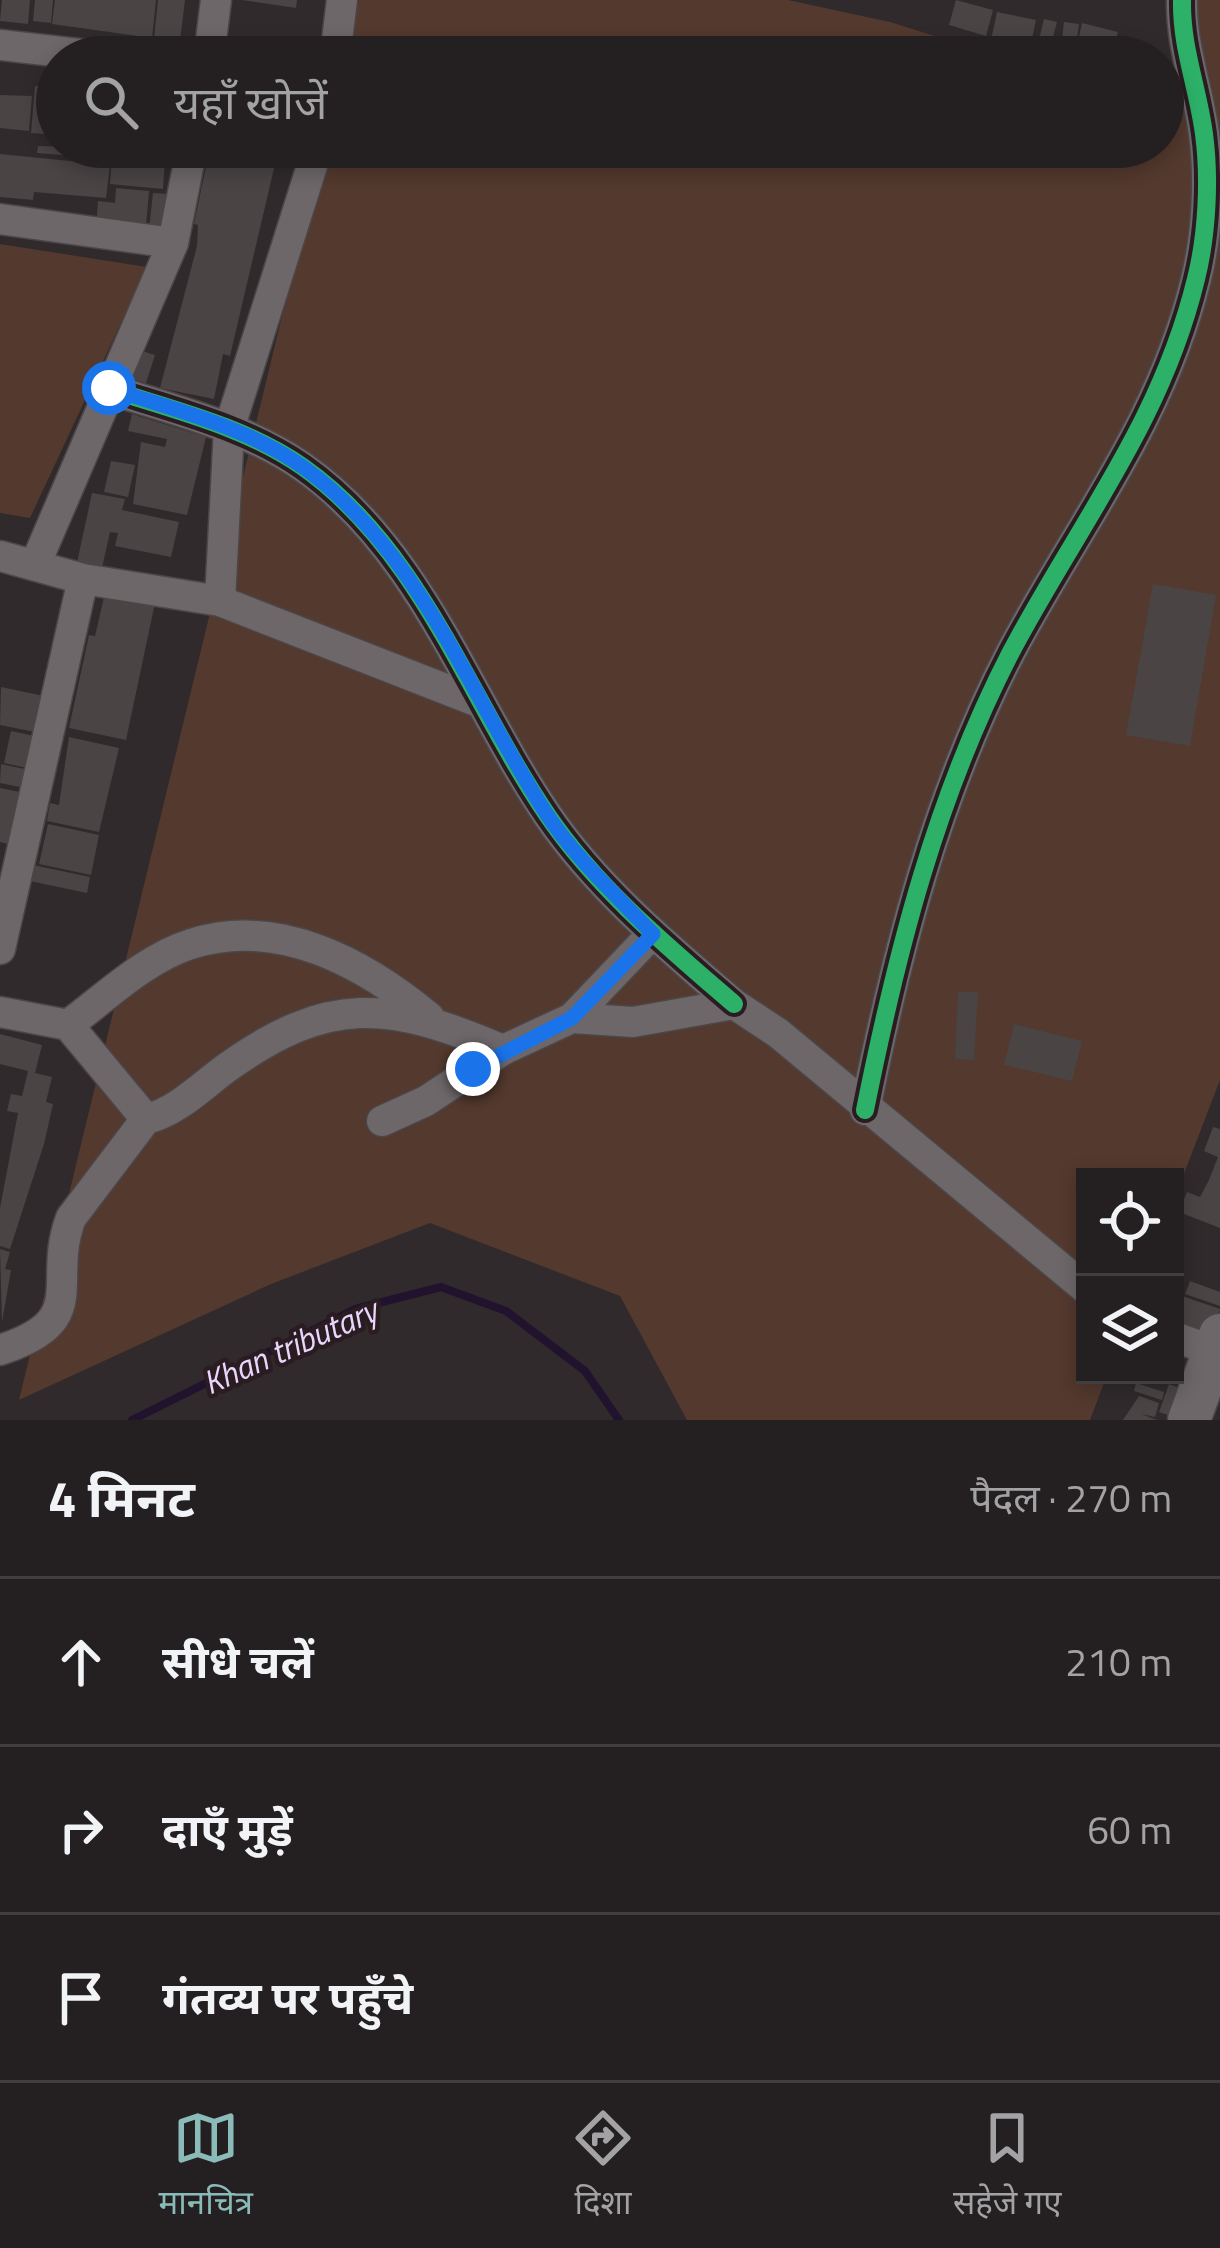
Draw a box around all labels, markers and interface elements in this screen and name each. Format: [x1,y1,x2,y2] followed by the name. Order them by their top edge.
[36,36,1184,168] search box
[174,68,327,136] text: यहाँ खोजें
[78,69,144,135] icon: search
[82,361,136,415] route start
[446,1042,500,1096] route end
[1076,1168,1184,1384] map controls
[1076,1168,1184,1276] button: locate
[1076,1276,1184,1384] button: layers
[194,1284,389,1407] water label: Khan tributary
[48,1459,195,1537] text: 4 मिनट
[970,1468,1172,1527] text: पैदल · 270 m
[162,1627,314,1695] text: सीधे चलें
[48,1629,114,1695] icon: ahead
[1065,1632,1172,1691] text: 210 m
[162,1795,293,1863] text: दाएँ मुड़ें
[48,1797,114,1863] icon: right
[1087,1800,1172,1859] text: 60 m
[162,1963,413,2031] text: गंतव्य पर पहुँचे
[48,1965,114,2031] icon: arrive
[159,2105,253,2227] tab: मानचित्र
[570,2105,636,2227] tab: दिशा
[953,2105,1061,2227] tab: सहेजे गए

